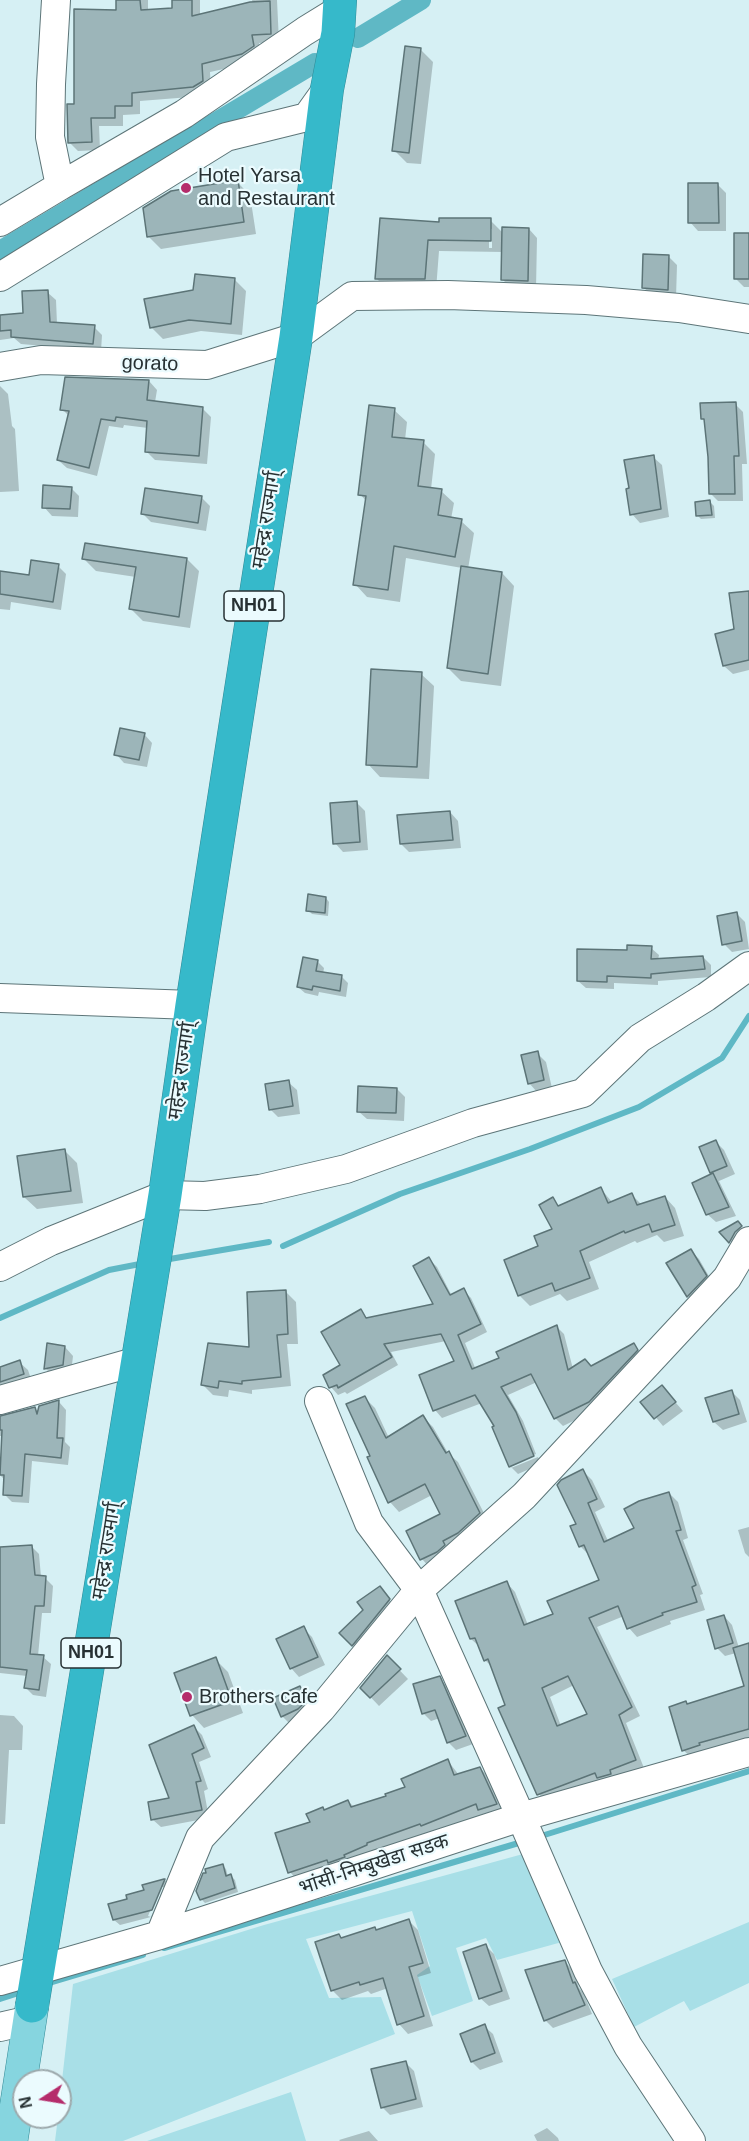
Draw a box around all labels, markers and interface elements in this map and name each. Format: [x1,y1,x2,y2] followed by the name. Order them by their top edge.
[198,164,335,211] place label: Hotel Yarsa and Restaurant
[179,181,193,195] marker: Hotel Yarsa and Restaurant
[121,351,179,377] street label: gorato
[247,470,287,570] street label: महेन्द्र राज्मार्ग्
[224,591,284,621] road number: NH01
[163,1021,201,1121] street label: महेन्द्र राज्मार्ग्
[87,1501,127,1601] street label: महेन्द्र राज्मार्ग्
[61,1638,121,1668] road number: NH01
[199,1685,318,1709] place label: Brothers cafe
[180,1690,194,1704] marker: Brothers cafe
[296,1829,452,1901] street label: भांसी-निम्बुखेडा सडक
[12,2069,72,2129] north arrow
[16,2095,35,2110] text: N

